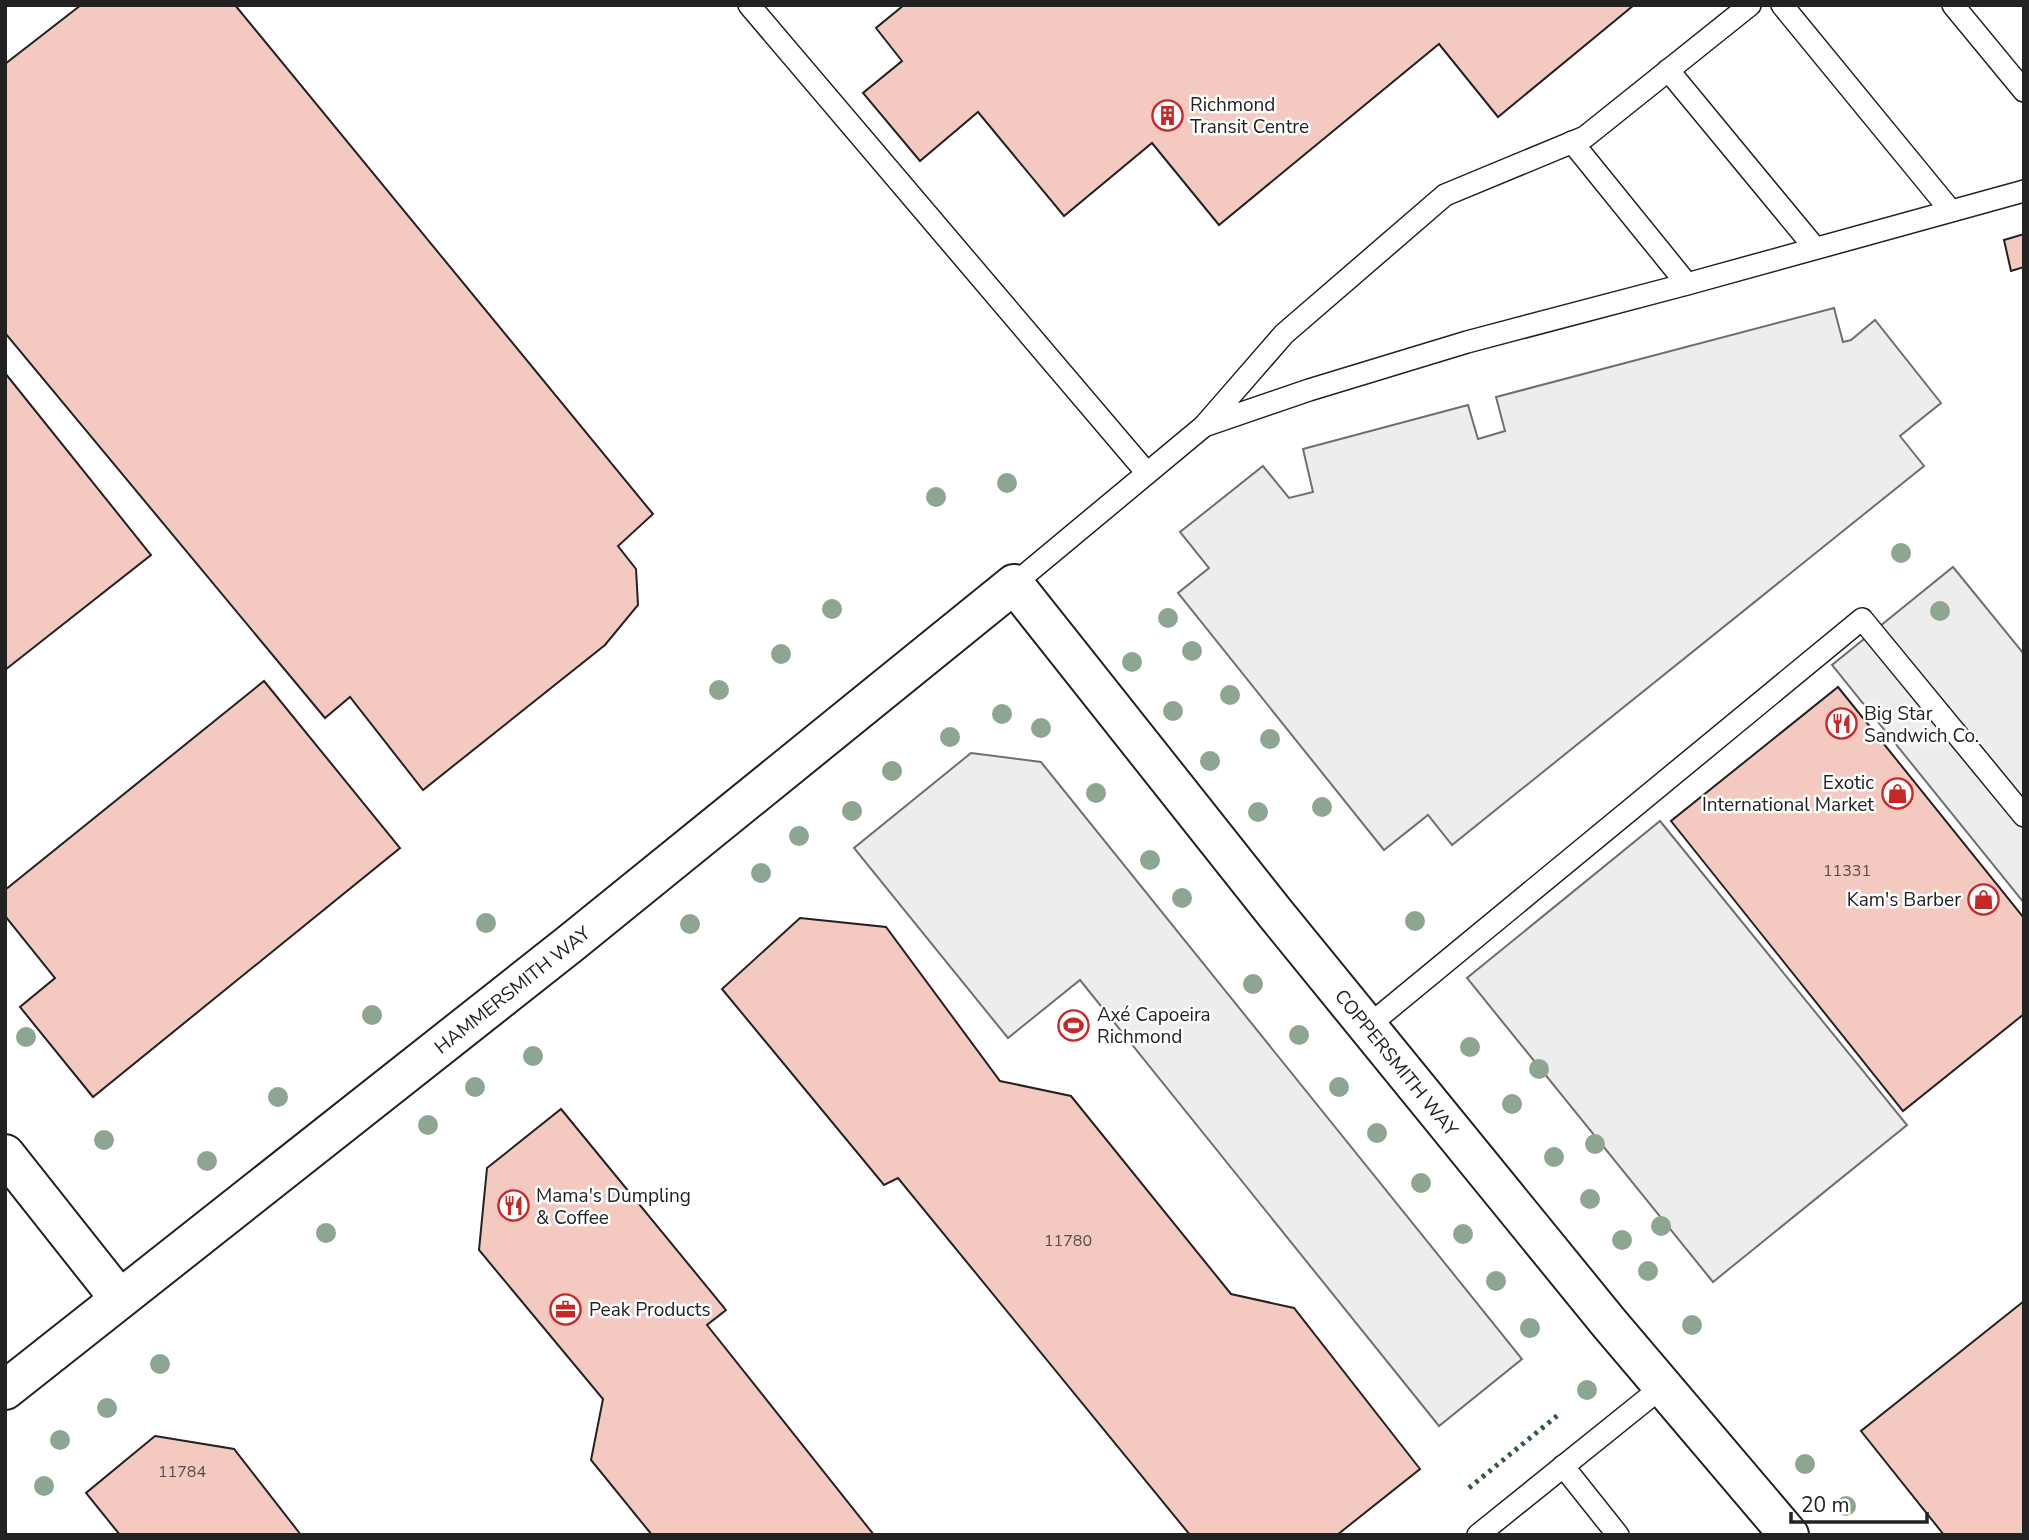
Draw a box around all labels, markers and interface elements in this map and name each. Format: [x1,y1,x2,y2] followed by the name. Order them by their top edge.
[1190,92,1309,140] place label: Richmond Transit Centre
[1150,98,1184,132] building icon: Richmond Transit Centre
[1864,701,1979,749] place label: Big Star Sandwich Co.
[1824,707,1858,741] restaurant icon: Big Star Sandwich Co.
[1702,770,1874,818] place label: Exotic International Market
[1880,776,1914,810] shop icon: Exotic International Market
[1823,860,1871,882] house number: 11331
[1967,882,2001,916] shop icon: Kam's Barber
[1847,887,1961,913] place label: Kam's Barber
[429,920,597,1060] street label: HAMMERSMITH WAY
[1328,984,1464,1142] street label: COPPERSMITH WAY
[1097,1002,1211,1050] place label: Axé Capoeira Richmond
[1057,1008,1091,1042] sports icon: Axé Capoeira Richmond
[536,1183,691,1231] place label: Mama's Dumpling & Coffee
[496,1189,530,1223] restaurant icon: Mama's Dumpling & Coffee
[1044,1230,1092,1252] house number: 11780
[549,1292,583,1326] office icon: Peak Products
[589,1297,711,1323] place label: Peak Products
[158,1461,206,1483] house number: 11784
[1791,1480,1927,1524] scale bar
[1801,1491,1850,1519] text: 20 m

